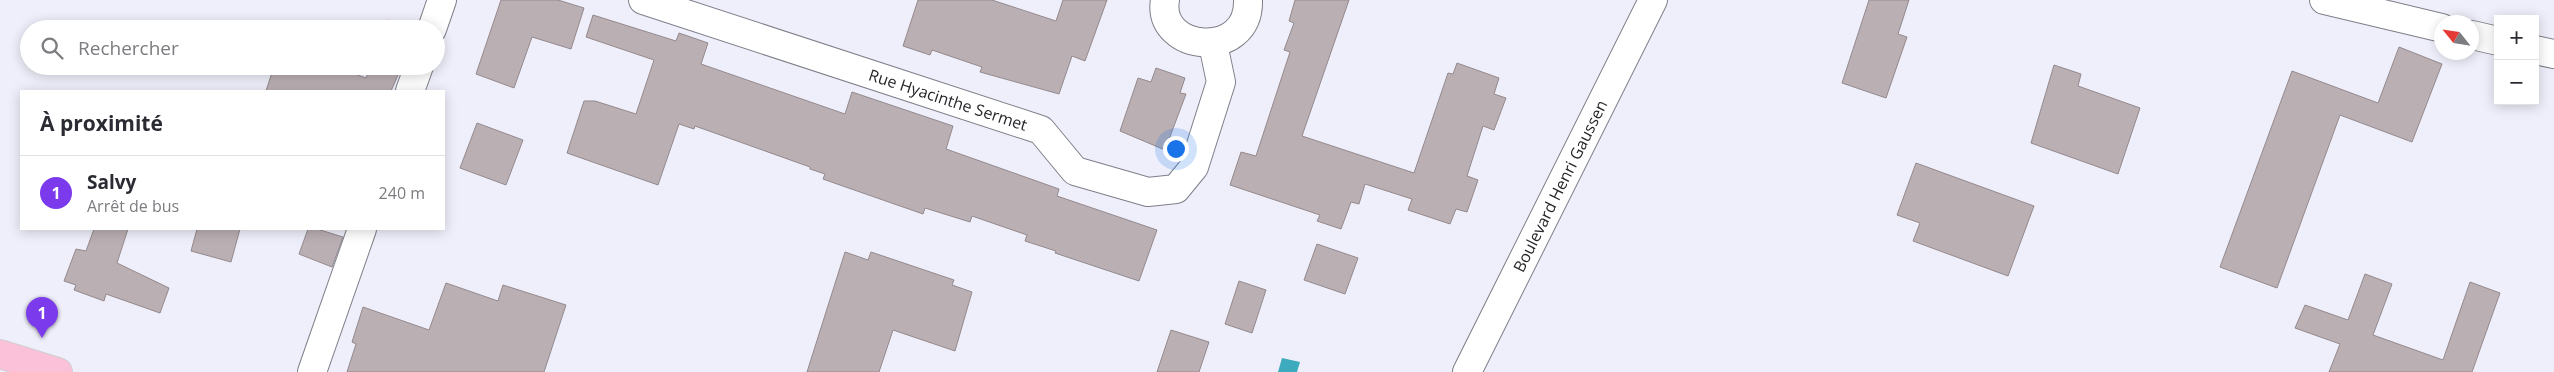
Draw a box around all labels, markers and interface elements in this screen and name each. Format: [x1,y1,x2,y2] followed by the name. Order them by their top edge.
[2434,15,2479,60] north arrow
[2494,15,2539,105] map controls
[2494,15,2539,60] button: +
[20,20,445,75] search box
[38,34,66,62] icon: search
[78,35,179,61] text: Rechercher
[2494,60,2539,105] button: −
[866,64,1031,136] street label: Rue Hyacinthe Sermet
[1508,96,1612,276] street label: Boulevard Henri Gaussen
[40,109,163,137] text: À proximité
[1163,136,1189,162] your location
[87,169,136,195] text: Salvy
[51,182,61,204] text: 1
[379,182,425,204] text: 240 m
[87,195,179,217] text: Arrêt de bus
[26,297,58,338] pin: 1

